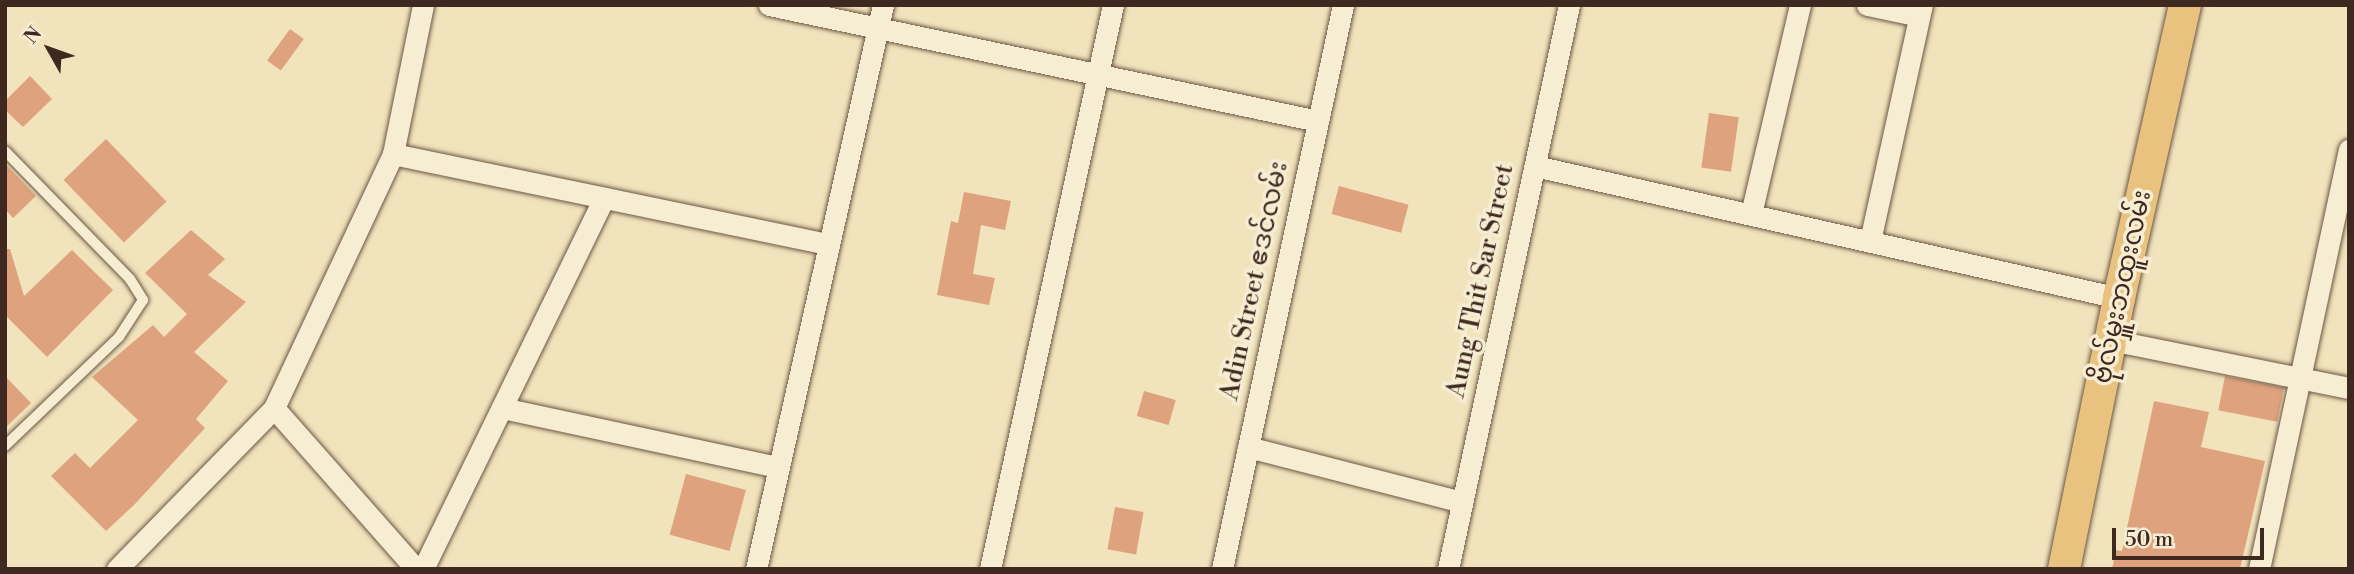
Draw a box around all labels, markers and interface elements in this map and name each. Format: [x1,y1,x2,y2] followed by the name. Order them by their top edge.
[14,14,84,84] north arrow
[19,22,47,49] text: N
[1214,159,1296,403] street label: Adin Street ဧဒင်လမ်း
[1441,161,1521,401] street label: Aung Thit Sar Street
[2087,188,2159,386] street label: ဗိုလ်မှူးဘထူးလမ်း
[2116,514,2268,558] scale bar
[2125,527,2173,553] text: 50 m

